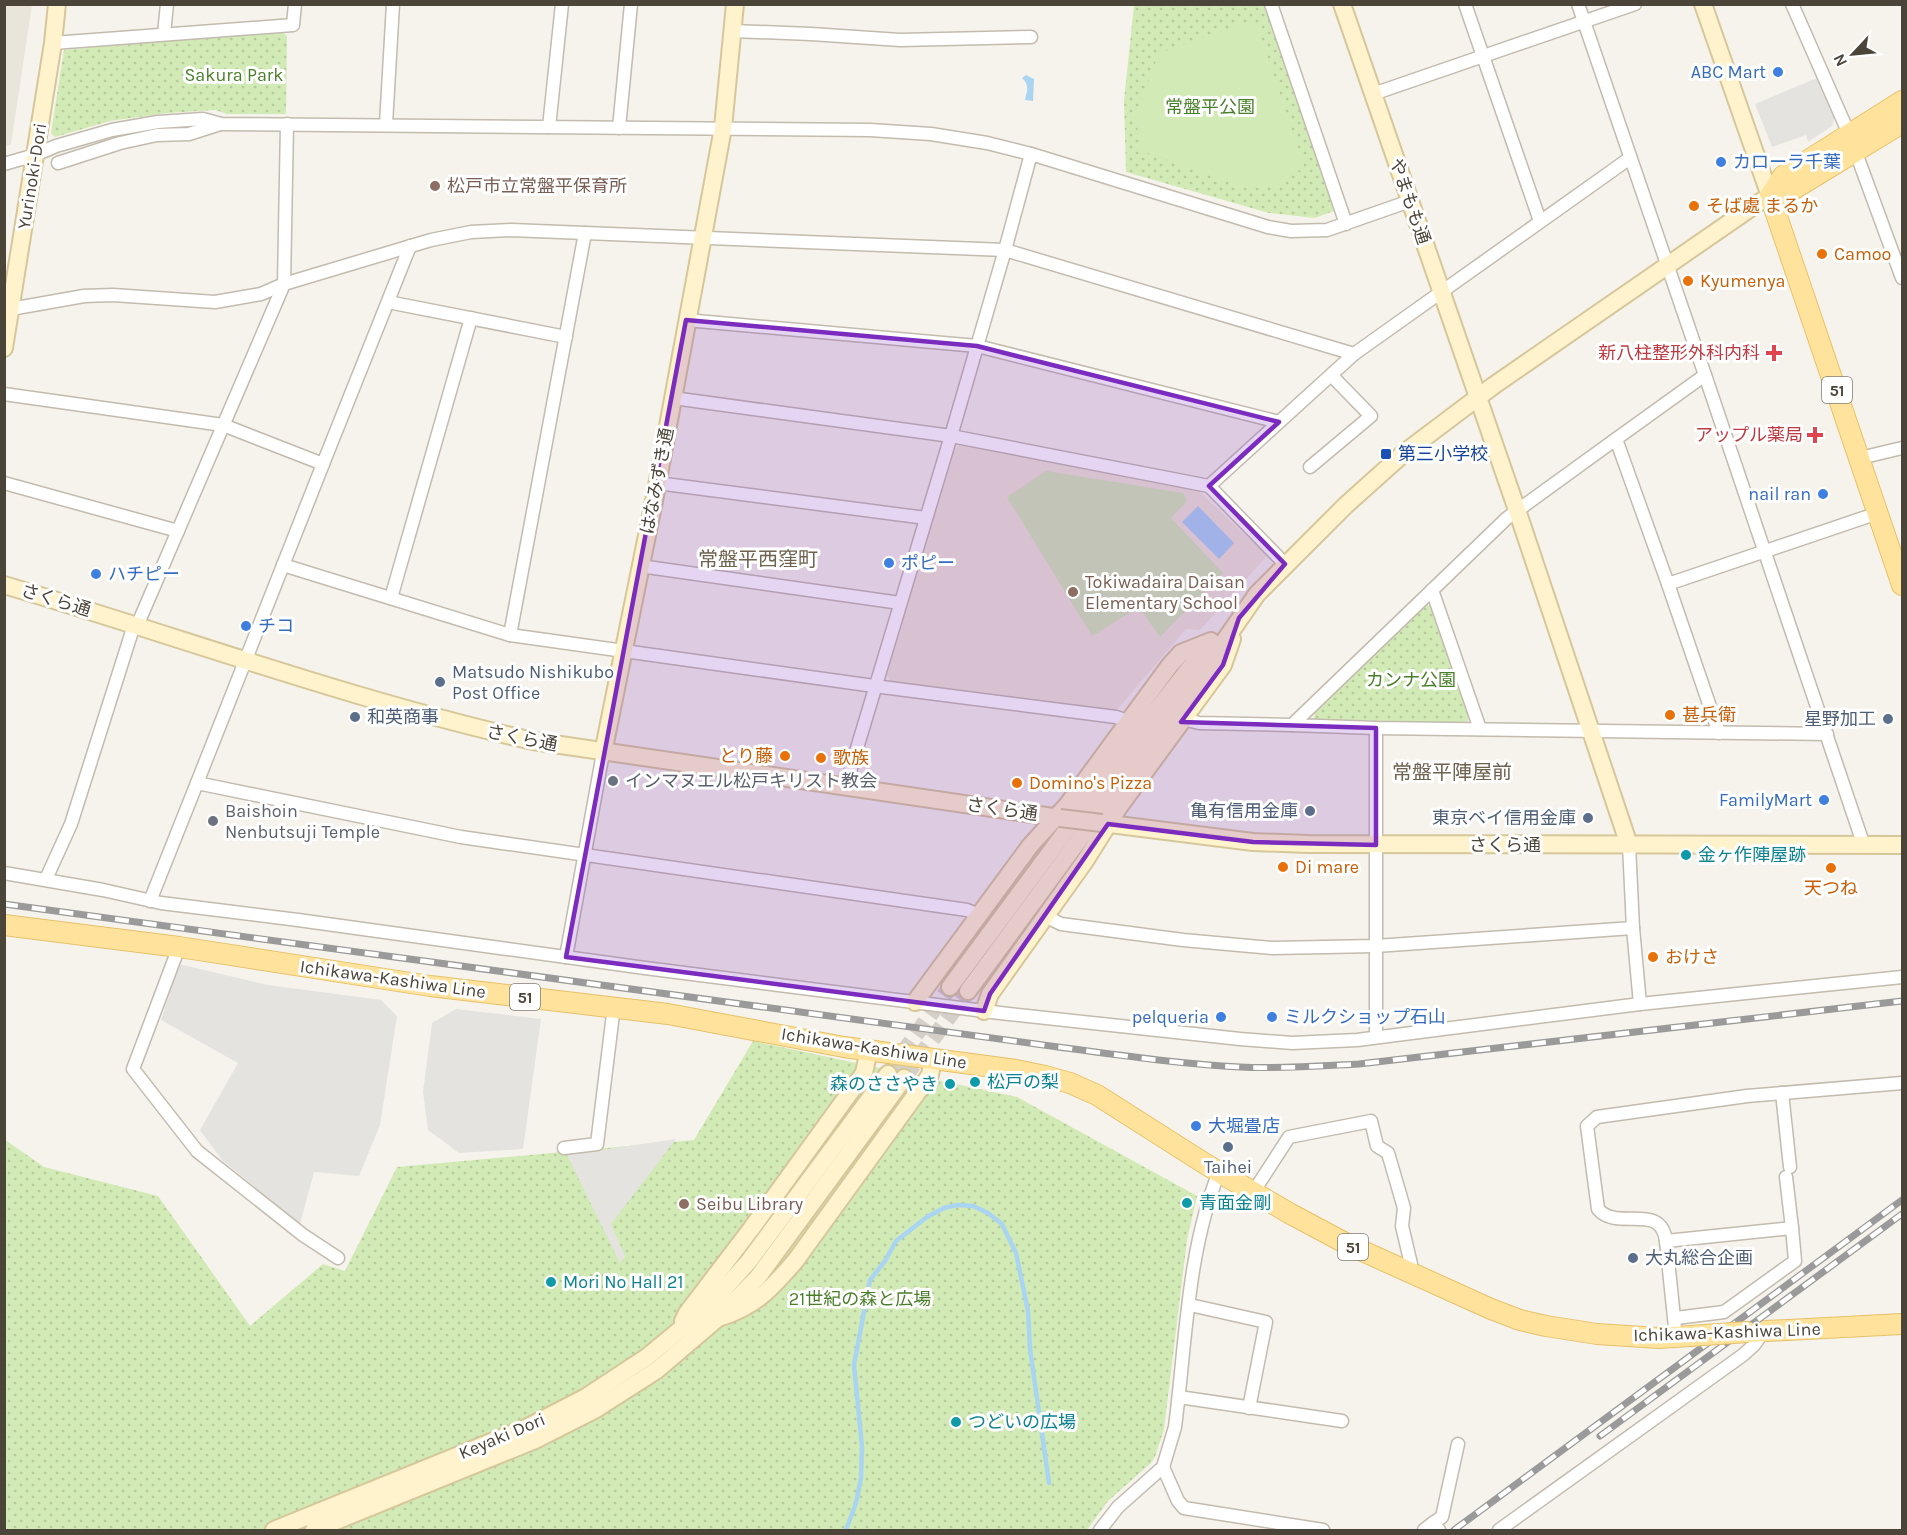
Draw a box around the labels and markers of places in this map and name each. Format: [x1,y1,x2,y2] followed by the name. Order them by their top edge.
[1691,61,1766,83] place label: ABC Mart
[1771,65,1785,79] marker: ABC Mart
[1733,151,1841,173] place label: カローラ千葉
[1714,155,1728,169] marker: カローラ千葉
[447,175,627,197] place label: 松戸市立常盤平保育所
[428,179,442,193] marker: 松戸市立常盤平保育所
[1706,195,1818,217] place label: そば處 まるか
[1687,199,1701,213] marker: そば處 まるか
[1834,243,1891,265] place label: Camoo
[1815,247,1829,261] marker: Camoo
[1700,270,1785,292] place label: Kyumenya
[1681,274,1695,288] marker: Kyumenya
[1598,342,1760,364] place label: 新八柱整形外科内科
[1765,344,1783,362] marker: 新八柱整形外科内科
[1695,424,1803,446] place label: アップル薬局
[1808,428,1822,442] marker: アップル薬局
[1398,443,1488,465] place label: 第三小学校
[1379,447,1393,461] marker: 第三小学校
[1748,483,1811,505] place label: nail ran
[1816,487,1830,501] marker: nail ran
[901,552,955,574] place label: ポピー
[882,556,896,570] marker: ポピー
[108,563,180,585] place label: ハチピー
[89,567,103,581] marker: ハチピー
[1085,571,1245,614] place label: Tokiwadaira Daisan Elementary School
[1066,585,1080,599] marker: Tokiwadaira Daisan Elementary School
[258,615,294,637] place label: チコ
[239,619,253,633] marker: チコ
[452,661,614,704] place label: Matsudo Nishikubo Post Office
[433,675,447,689] marker: Matsudo Nishikubo Post Office
[1682,704,1736,726] place label: 甚兵衛
[367,706,439,728] place label: 和英商事
[1663,708,1677,722] marker: 甚兵衛
[1804,708,1876,730] place label: 星野加工
[348,710,362,724] marker: 和英商事
[1881,712,1895,726] marker: 星野加工
[719,745,773,767] place label: とり藤
[833,747,869,769] place label: 歌族
[778,749,792,763] marker: とり藤
[814,751,828,765] marker: 歌族
[625,770,877,792] place label: インマヌエル松戸キリスト教会
[1029,772,1152,794] place label: Domino's Pizza
[606,774,620,788] marker: インマヌエル松戸キリスト教会
[1010,776,1024,790] marker: Domino's Pizza
[1719,789,1812,811] place label: FamilyMart
[1817,793,1831,807] marker: FamilyMart
[225,800,380,843] place label: Baishoin Nenbutsuji Temple
[1190,800,1298,822] place label: 亀有信用金庫
[1303,804,1317,818] marker: 亀有信用金庫
[1432,807,1576,829] place label: 東京ベイ信用金庫
[1581,811,1595,825] marker: 東京ベイ信用金庫
[206,814,220,828] marker: Baishoin Nenbutsuji Temple
[1698,844,1806,866] place label: 金ヶ作陣屋跡
[1679,848,1693,862] marker: 金ヶ作陣屋跡
[1295,856,1359,878] place label: Di mare
[1276,860,1290,874] marker: Di mare
[1824,861,1838,875] marker: 天つね
[1804,877,1858,899] place label: 天つね
[1665,946,1719,968] place label: おけさ
[1646,950,1660,964] marker: おけさ
[1132,1006,1209,1028] place label: pelqueria
[1284,1006,1446,1028] place label: ミルクショップ石山
[1214,1010,1228,1024] marker: pelqueria
[1265,1010,1279,1024] marker: ミルクショップ石山
[987,1071,1059,1093] place label: 松戸の梨
[830,1073,938,1095] place label: 森のささやき
[968,1075,982,1089] marker: 松戸の梨
[943,1077,957,1091] marker: 森のささやき
[1208,1115,1280,1137] place label: 大堀畳店
[1189,1119,1203,1133] marker: 大堀畳店
[1221,1140,1235,1154] marker: Taihei
[1204,1156,1252,1178] place label: Taihei
[1199,1192,1271,1214] place label: 青面金剛
[696,1193,804,1215] place label: Seibu Library
[1180,1196,1194,1210] marker: 青面金剛
[677,1197,691,1211] marker: Seibu Library
[1645,1247,1753,1269] place label: 大丸総合企画
[1626,1251,1640,1265] marker: 大丸総合企画
[563,1271,683,1293] place label: Mori No Hall 21
[544,1275,558,1289] marker: Mori No Hall 21
[968,1411,1076,1433] place label: つどいの広場
[949,1415,963,1429] marker: つどいの広場

